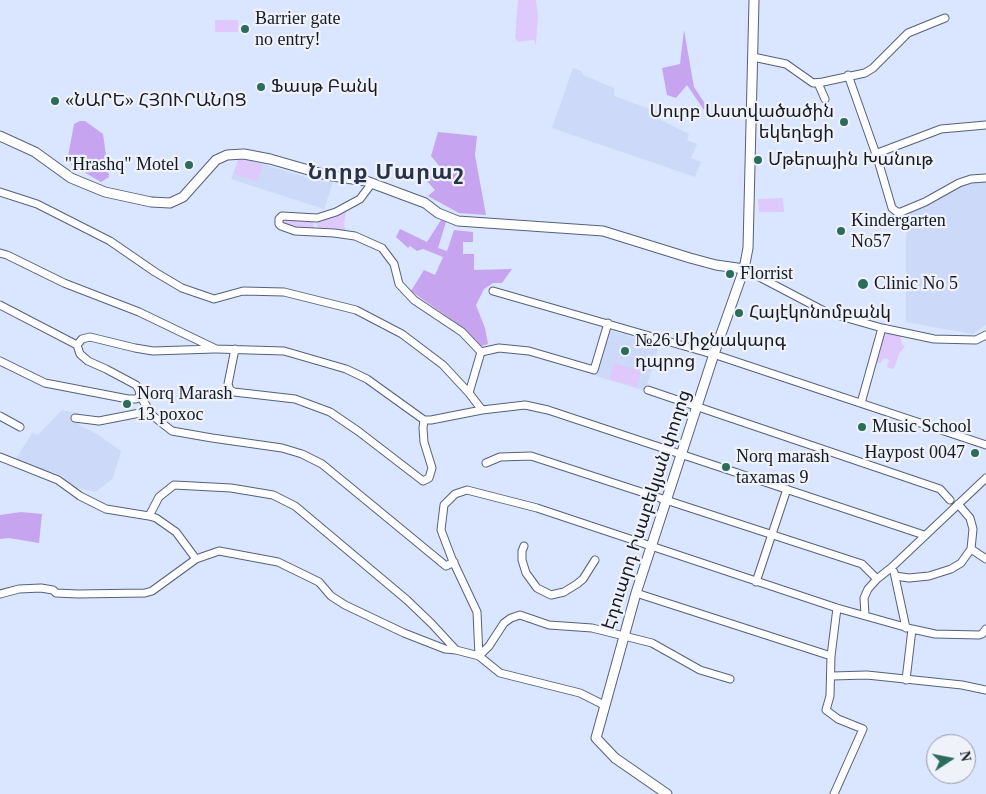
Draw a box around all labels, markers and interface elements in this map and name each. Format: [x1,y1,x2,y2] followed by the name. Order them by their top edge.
[255,8,340,50] place label: Barrier gate no entry!
[239,23,251,35] marker: Barrier gate no entry!
[271,76,378,98] place label: Ֆասթ Բանկ
[255,81,267,93] marker: Ֆասթ Բանկ
[65,90,247,112] place label: «ՆԱՐԵ» ՀՅՈՒՐԱՆՈՑ
[49,95,61,107] marker: «ՆԱՐԵ» ՀՅՈՒՐԱՆՈՑ
[650,101,834,144] place label: Սուրբ Աստվածածին եկեղեցի
[838,116,850,128] marker: Սուրբ Աստվածածին եկեղեցի
[768,149,933,171] place label: Մթերային Խանութ
[65,154,179,176] place label: "Hrashq" Motel
[752,154,764,166] marker: Մթերային Խանութ
[183,159,195,171] marker: "Hrashq" Motel
[306,160,466,186] district label: Նորք Մարաշ
[851,210,946,252] place label: Kindergarten No57
[835,225,847,237] marker: Kindergarten No57
[740,263,793,285] place label: Florrist
[724,268,736,280] marker: Florrist
[874,273,958,295] place label: Clinic No 5
[856,277,870,291] marker: Clinic No 5
[749,302,891,324] place label: Հայէկոնոմբանկ
[733,307,745,319] marker: Հայէկոնոմբանկ
[635,330,786,372] place label: №26 Միջնակարգ դպրոց
[619,345,631,357] marker: №26 Միջնակարգ դպրոց
[137,383,232,426] place label: Norq Marash 13 poxoc
[598,387,696,633] street label: Էդուարդ Իսաբեկյան փողոց
[121,398,133,410] marker: Norq Marash 13 poxoc
[872,416,972,438] place label: Music School
[856,421,868,433] marker: Music School
[865,442,965,464] place label: Haypost 0047
[736,446,829,488] place label: Norq marash taxamas 9
[969,447,981,459] marker: Haypost 0047
[720,461,732,473] marker: Norq marash taxamas 9
[926,734,976,784] north arrow
[957,750,974,763] text: N

